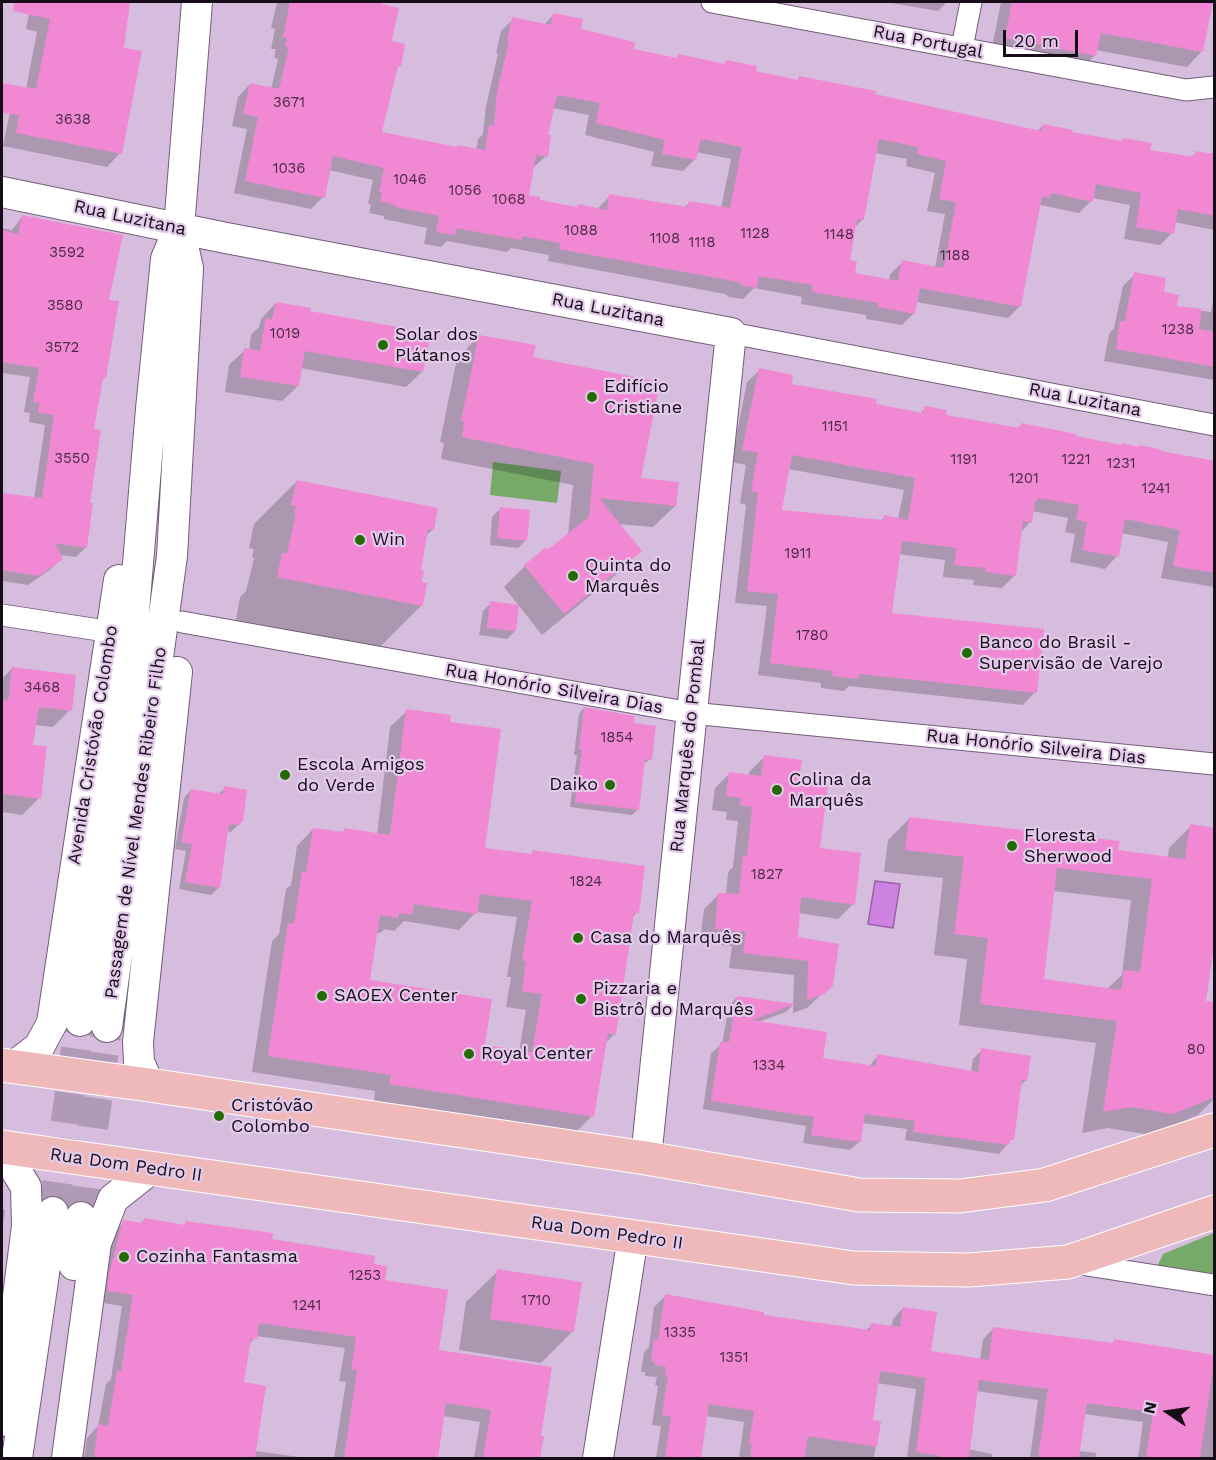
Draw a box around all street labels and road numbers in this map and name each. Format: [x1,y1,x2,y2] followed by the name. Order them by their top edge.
[871,21,985,63] street label: Rua Portugal
[72,196,188,240] street label: Rua Luzitana
[550,288,666,332] street label: Rua Luzitana
[1027,378,1143,422] street label: Rua Luzitana
[63,624,123,866] street label: Avenida Cristóvão Colombo
[666,638,710,854] street label: Rua Marquês do Pombal
[101,646,171,1000] street label: Passagem de Nível Mendes Ribeiro Filho
[443,659,665,719] street label: Rua Honório Silveira Dias
[925,725,1147,769] street label: Rua Honório Silveira Dias
[49,1144,203,1186] street label: Rua Dom Pedro II
[530,1212,684,1254] street label: Rua Dom Pedro II

